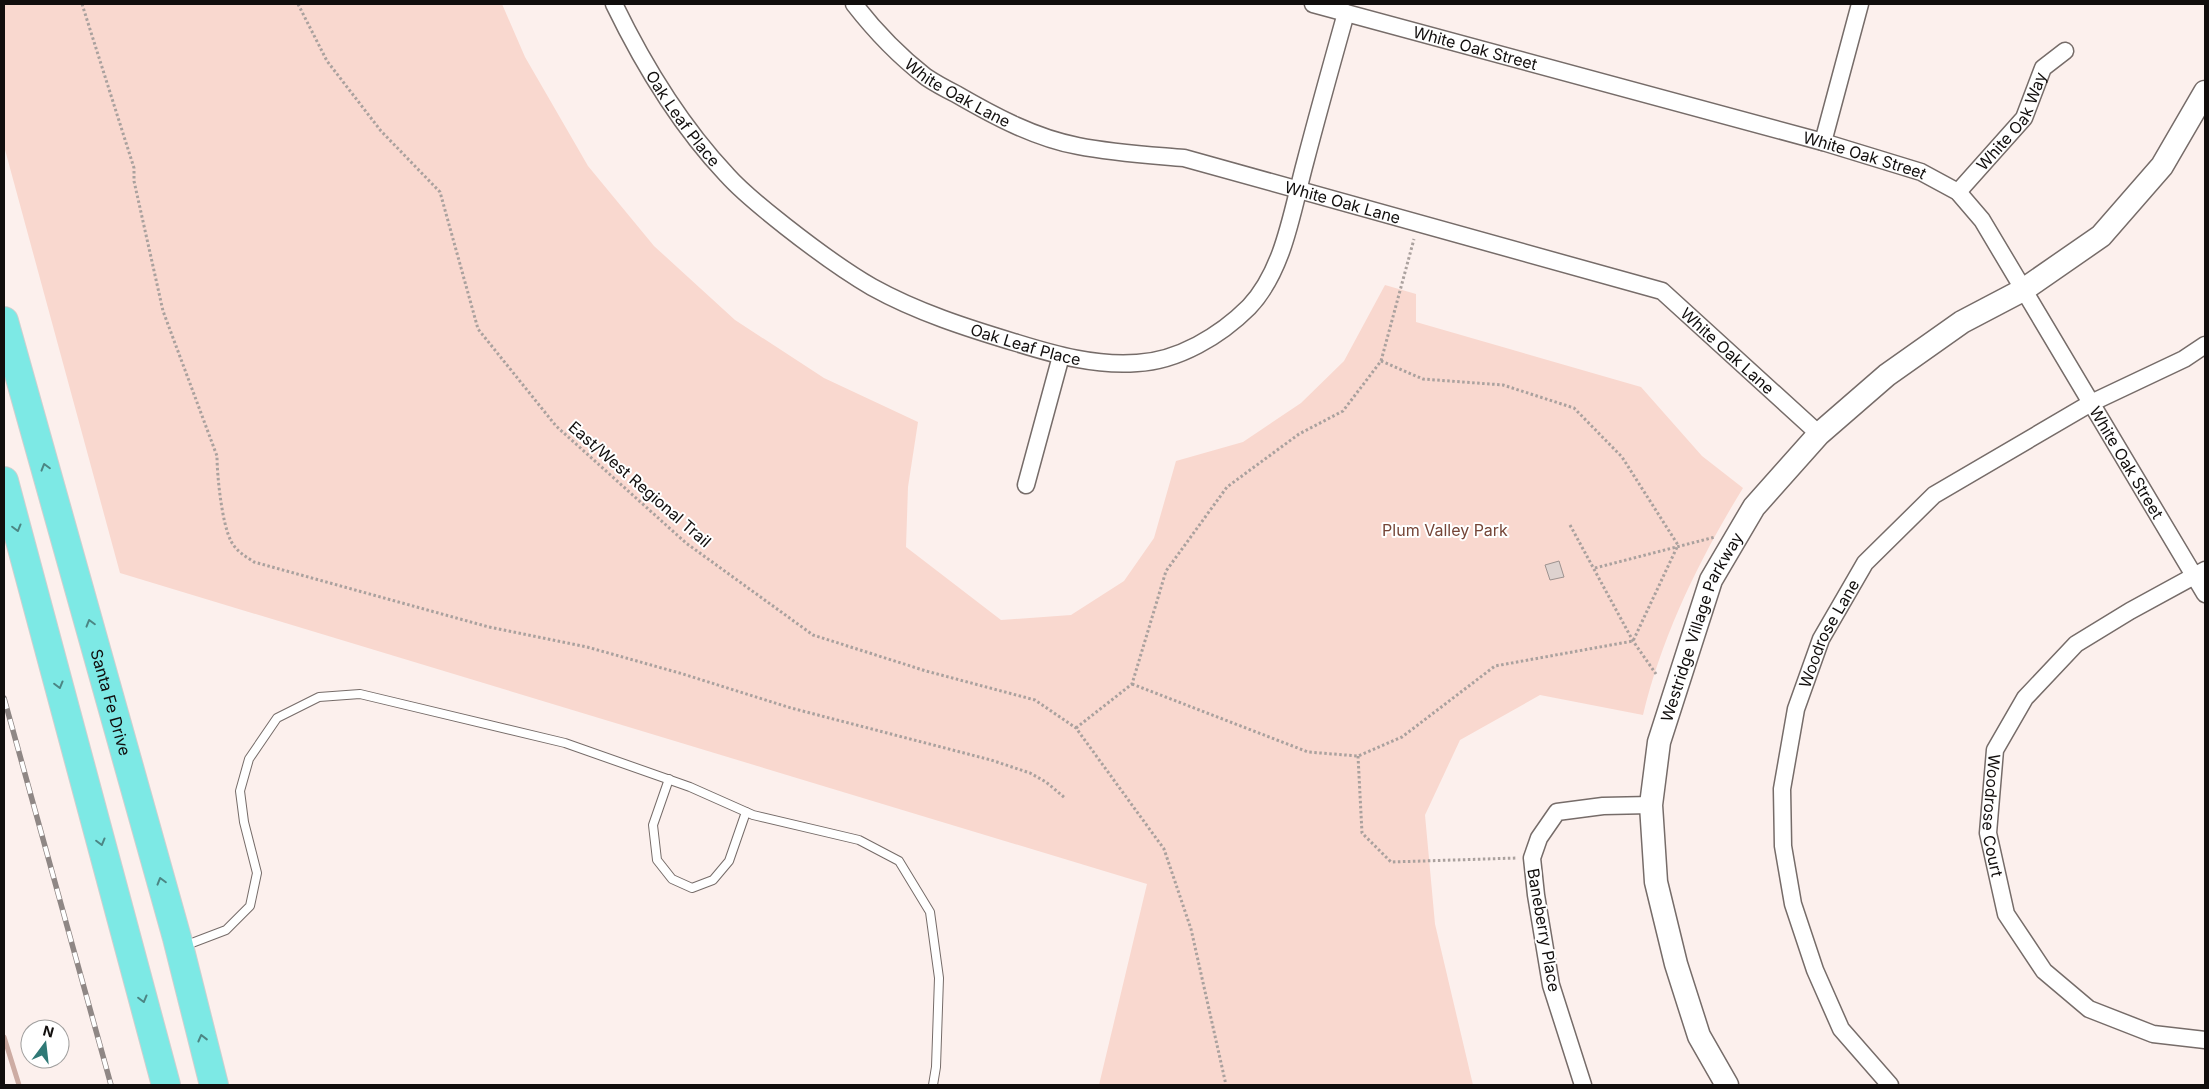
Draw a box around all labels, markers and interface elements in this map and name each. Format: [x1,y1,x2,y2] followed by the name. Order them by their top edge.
[1411,22,1539,74] street label: White Oak Street
[901,54,1014,132] street label: White Oak Lane
[642,67,725,171] street label: Oak Leaf Place
[1972,69,2051,174] street label: White Oak Way
[1801,127,1930,183] street label: White Oak Street
[1283,177,1403,228] street label: White Oak Lane
[1677,303,1778,398] street label: White Oak Lane
[968,319,1083,369] street label: Oak Leaf Place
[2085,402,2168,522] street label: White Oak Street
[565,417,715,551] street label: East/West Regional Trail
[41,463,51,471] one-way arrow
[1382,520,1508,540] park label: Plum Valley Park
[11,523,21,531] one-way arrow
[1656,529,1747,724] street label: Westridge Village Parkway
[1794,576,1863,690] street label: Woodrose Lane
[85,619,95,628] one-way arrow
[86,647,135,758] street label: Santa Fe Drive
[53,680,64,689] one-way arrow
[1978,753,2007,879] street label: Woodrose Court
[95,837,106,846] one-way arrow
[1523,867,1565,993] street label: Baneberry Place
[157,877,167,885] one-way arrow
[137,994,147,1002] one-way arrow
[20,1019,70,1069] north arrow
[41,1021,56,1041] text: N
[198,1034,208,1042] one-way arrow

